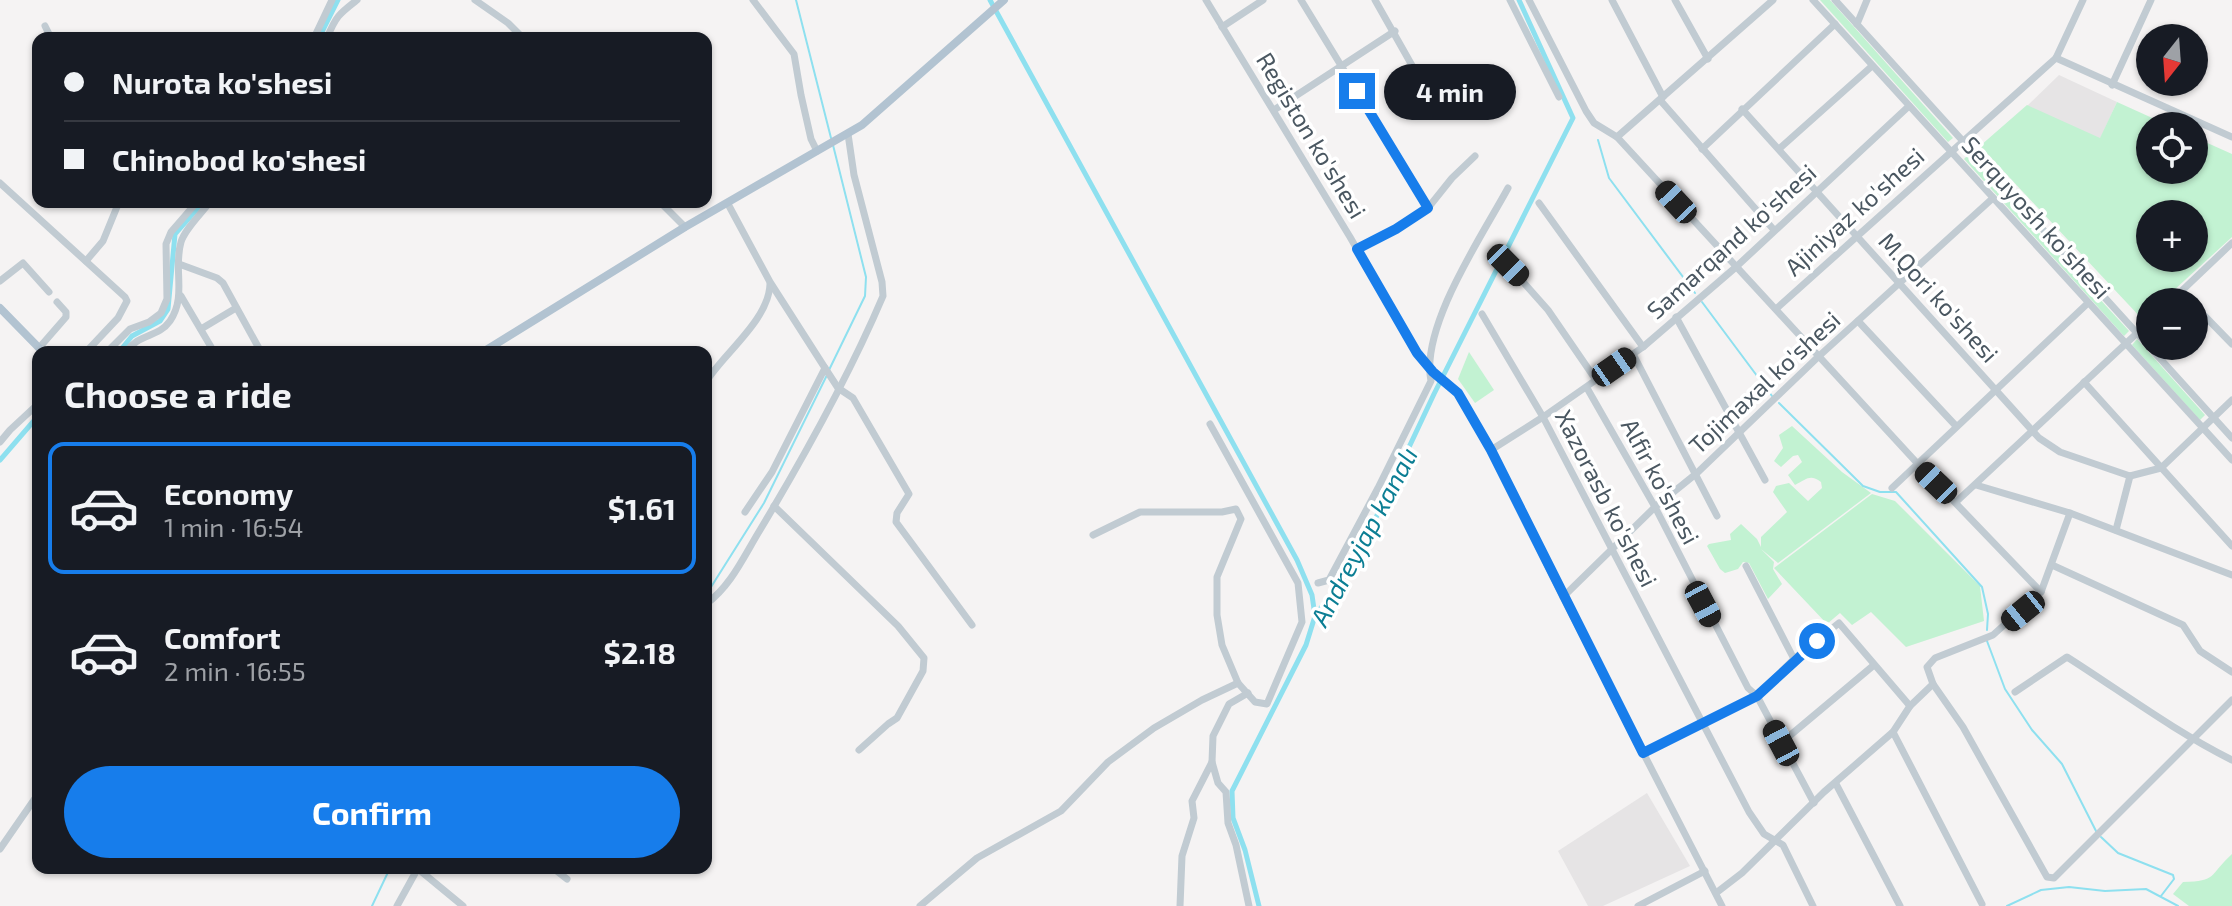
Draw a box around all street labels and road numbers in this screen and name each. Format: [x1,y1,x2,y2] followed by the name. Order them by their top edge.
[1251,47,1373,223] street label: Registon ko'shesi
[1957,130,2117,304] street label: Serquyosh ko'shesi
[1778,141,1930,281] street label: Ajiniyaz ko'shesi
[1641,158,1821,324] street label: Samarqand ko'shesi
[1873,226,2005,368] street label: M.Qori ko'shesi
[1682,305,1846,459] street label: Tojimaxal ko'shesi
[1550,405,1664,591] street label: Xazorasb ko'shesi
[1616,413,1706,549] street label: Alfir ko'shesi

